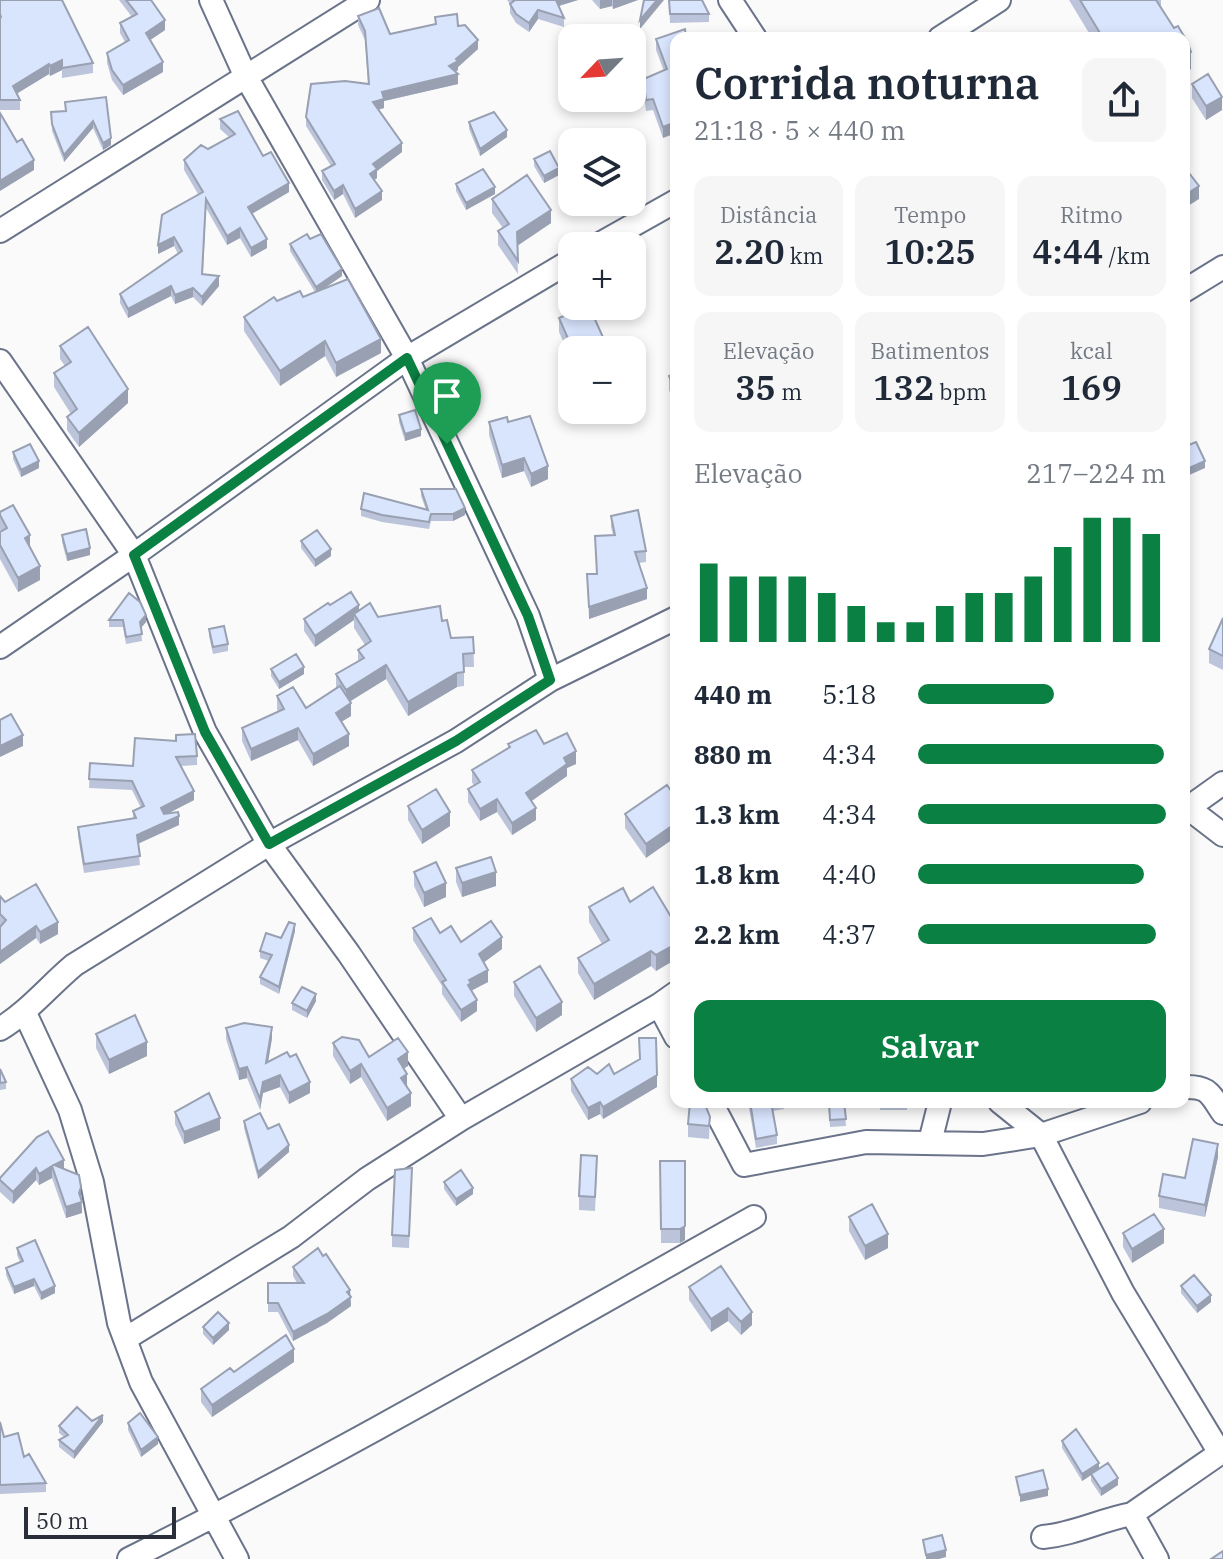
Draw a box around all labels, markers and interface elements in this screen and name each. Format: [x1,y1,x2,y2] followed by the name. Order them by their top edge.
[558,24,646,112] north arrow
[558,24,646,424] map controls
[694,54,1040,111] text: Corrida noturna
[1082,58,1166,142] button: share
[694,113,905,147] text: 21:18 · 5 × 440 m
[558,128,646,216] button: layers
[720,200,817,229] text: Distância
[894,200,966,229] text: Tempo
[1060,200,1123,229] text: Ritmo
[714,229,785,273] text: 2.20
[884,229,976,273] text: 10:25
[1032,229,1104,273] text: 4:44
[558,232,646,320] button: +
[785,241,823,270] text: km
[1104,241,1150,270] text: /km
[558,336,646,424] button: −
[723,336,815,365] text: Elevação
[871,336,989,365] text: Batimentos
[1070,336,1113,365] text: kcal
[413,362,481,444] pin
[735,365,776,409] text: 35
[873,365,934,409] text: 132
[1061,365,1122,409] text: 169
[425,374,469,418] icon: arrive
[776,377,802,406] text: m
[934,377,987,406] text: bpm
[694,456,802,490] text: Elevação
[1026,456,1166,490] text: 217–224 m
[694,677,772,711] text: 440 m
[822,677,876,711] text: 5:18
[694,737,772,771] text: 880 m
[822,737,876,771] text: 4:34
[694,797,780,831] text: 1.3 km
[822,797,876,831] text: 4:34
[694,857,780,891] text: 1.8 km
[822,857,876,891] text: 4:40
[694,917,780,951] text: 2.2 km
[822,917,876,951] text: 4:37
[694,1000,1166,1092] button: Salvar
[24,1503,176,1539] scale bar
[36,1506,88,1535] text: 50 m

